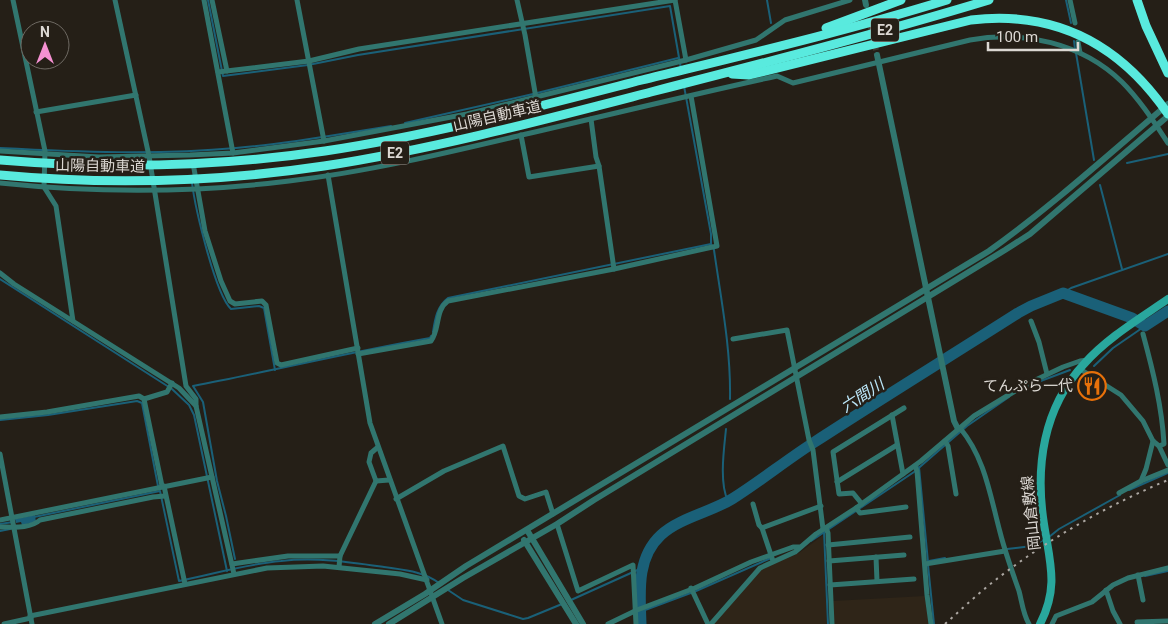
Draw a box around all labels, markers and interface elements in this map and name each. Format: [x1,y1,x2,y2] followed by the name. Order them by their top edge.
[871,18,899,42] road number: E2
[20,20,70,70] north arrow
[988,20,1078,52] scale bar
[40,24,50,40] text: N
[996,28,1038,46] text: 100 m
[451,97,543,135] street label: 山陽自動車道
[381,142,409,164] road number: E2
[55,156,145,176] street label: 山陽自動車道
[1077,371,1107,401] restaurant icon: てんぷら一代
[837,373,889,416] water label: 六間川
[983,377,1073,395] place label: てんぷら一代
[1018,475,1044,551] street label: 岡山倉敷線

